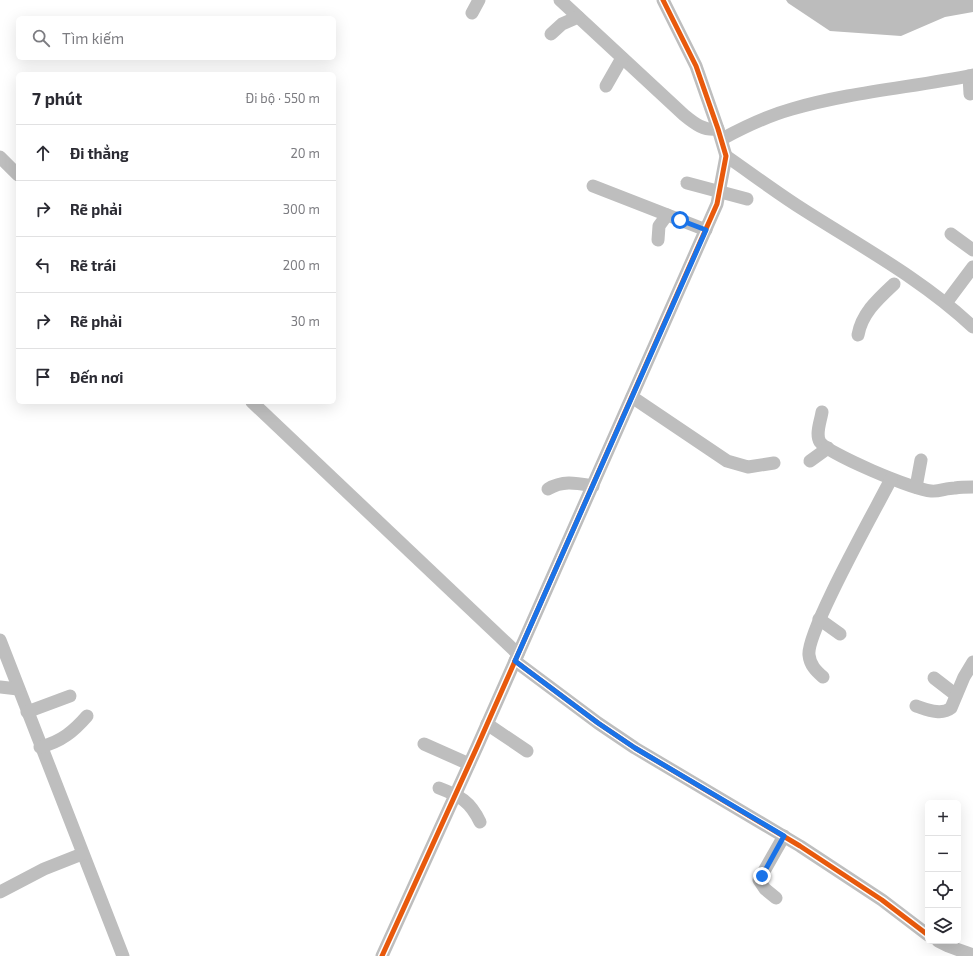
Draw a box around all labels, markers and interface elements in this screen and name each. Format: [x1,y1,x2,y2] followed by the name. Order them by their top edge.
[16,16,336,60] search box
[30,27,52,49] icon: search
[62,29,124,47] text: Tìm kiếm
[32,88,82,108] text: 7 phút
[245,90,320,106] text: Đi bộ · 550 m
[32,142,54,164] icon: ahead
[70,144,129,162] text: Đi thẳng
[291,145,320,161] text: 20 m
[32,198,54,220] icon: right
[70,200,122,218] text: Rẽ phải
[283,201,320,217] text: 300 m
[671,211,689,229] route start
[32,254,54,276] icon: left
[70,256,116,274] text: Rẽ trái
[283,257,320,273] text: 200 m
[32,310,54,332] icon: right
[70,312,122,330] text: Rẽ phải
[291,313,320,329] text: 30 m
[32,366,54,388] icon: arrive
[70,368,124,386] text: Đến nơi
[925,800,961,944] map controls
[925,800,961,836] button: +
[925,836,961,872] button: −
[753,867,771,885] route end
[925,872,961,908] button: locate
[925,908,961,944] button: layers

